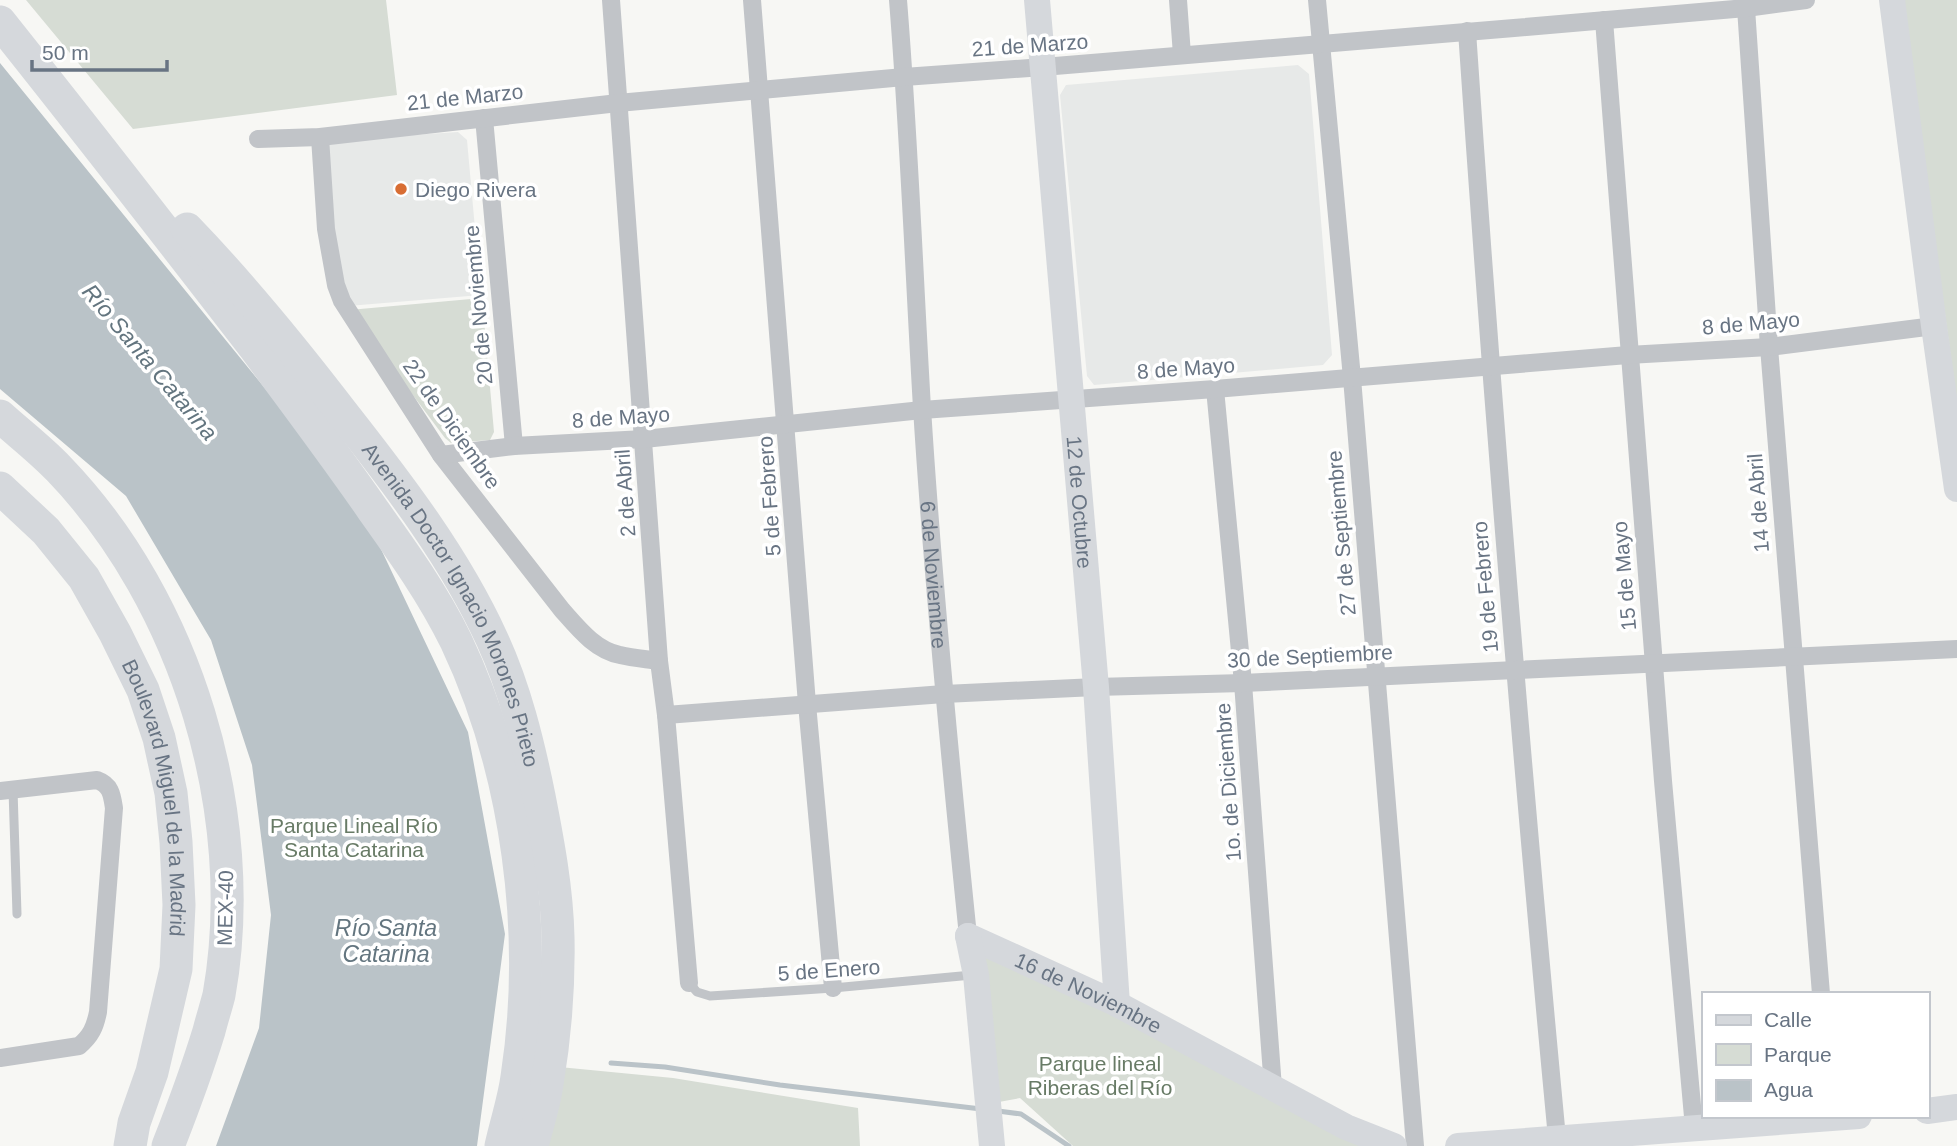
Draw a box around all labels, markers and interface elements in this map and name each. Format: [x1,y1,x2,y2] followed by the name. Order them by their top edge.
[32,28,166,72] scale bar
[971,29,1089,61] street label: 21 de Marzo
[42,41,89,64] text: 50 m
[406,79,524,115] street label: 21 de Marzo
[415,178,537,201] place label: Diego Rivera
[393,181,409,197] marker: Diego Rivera
[460,224,496,386] street label: 20 de Noviembre
[77,279,223,445] water label: Río Santa Catarina
[1701,307,1801,339] street label: 8 de Mayo
[1136,353,1236,383] street label: 8 de Mayo
[399,355,505,493] street label: 22 de Diciembre
[571,402,671,432] street label: 8 de Mayo
[753,435,785,557] street label: 5 de Febrero
[1063,435,1097,569] street label: 12 de Octubre
[358,438,544,769] street label: Avenida Doctor Ignacio Morones Prieto
[610,449,640,537] street label: 2 de Abril
[1322,449,1360,617] street label: 27 de Septiembre
[1743,453,1773,553] street label: 14 de Abril
[917,500,952,650] street label: 6 de Noviembre
[1468,520,1502,654] street label: 19 de Febrero
[1608,520,1640,632] street label: 15 de Mayo
[1227,640,1393,672] street label: 30 de Septiembre
[118,655,191,937] street label: Boulevard Miguel de la Madrid
[1211,702,1245,862] street label: 1o. de Diciembre
[270,814,438,861] park label: Parque Lineal Río Santa Catarina
[213,870,237,946] street label: MEX-40
[335,915,437,967] water label: Río Santa Catarina
[1011,948,1166,1037] street label: 16 de Noviembre
[777,955,881,985] street label: 5 de Enero
[1702,992,1929,1118] legend
[1764,1008,1812,1031] text: Calle
[1764,1043,1832,1066] text: Parque
[1028,1052,1172,1099] park label: Parque lineal Riberas del Río
[1764,1078,1813,1101] text: Agua

